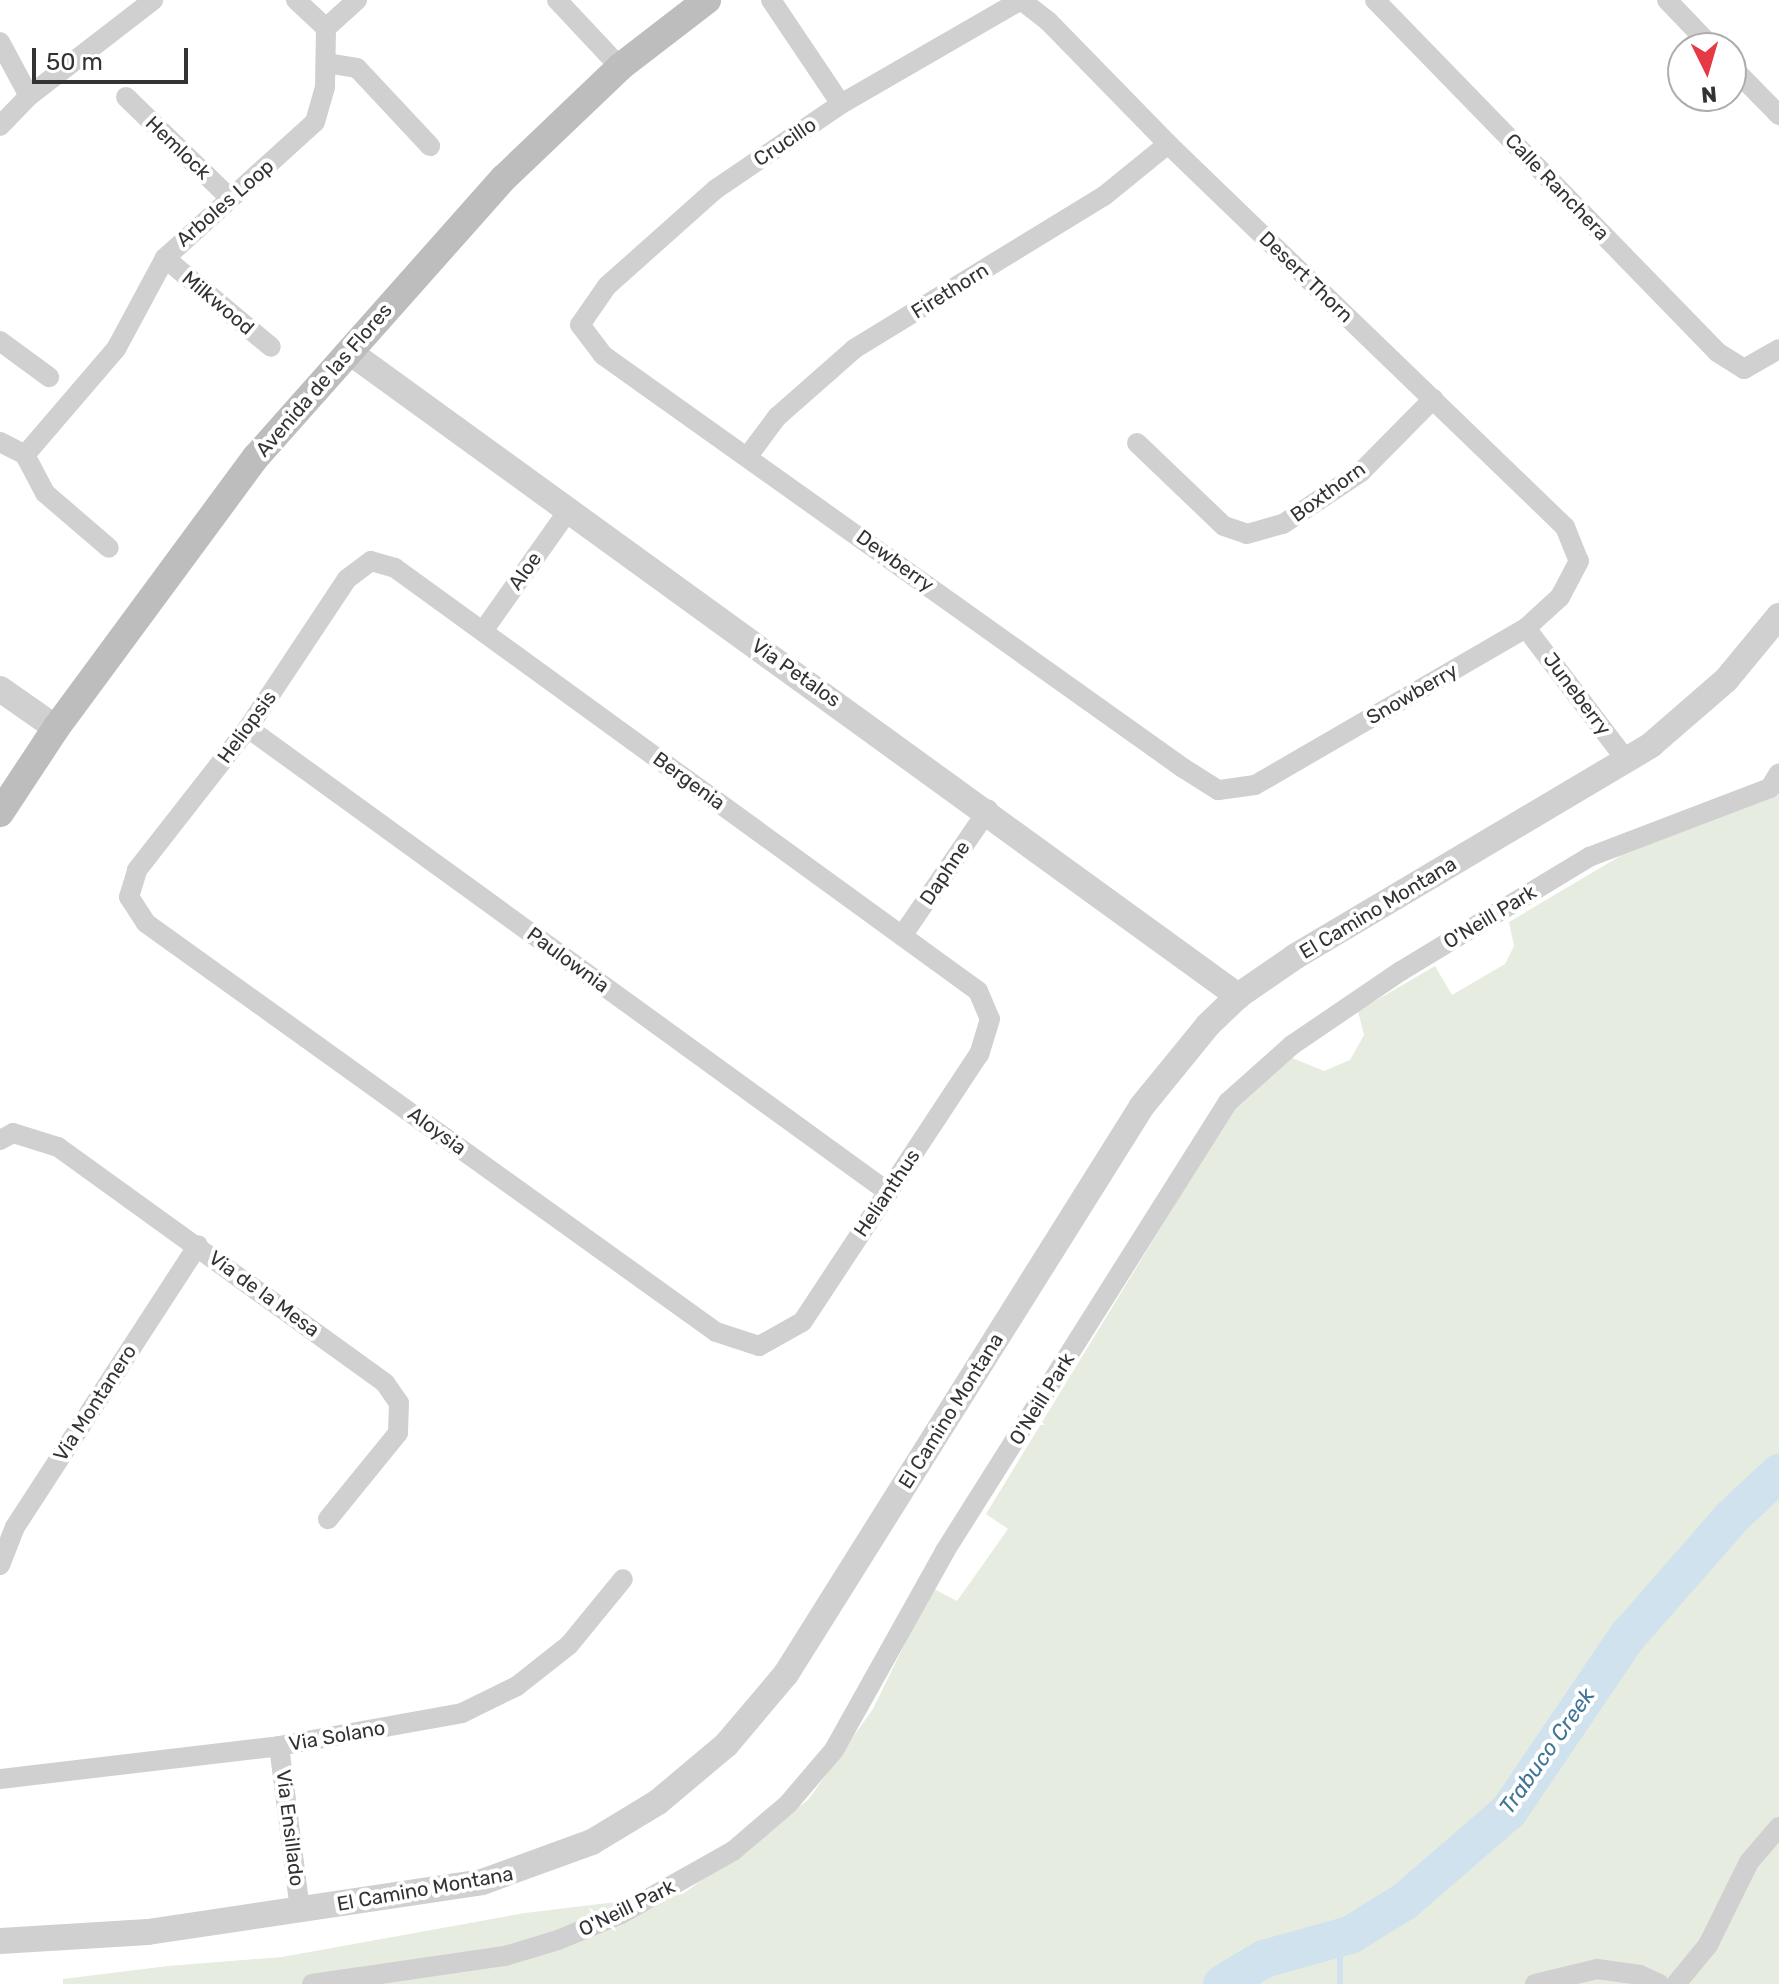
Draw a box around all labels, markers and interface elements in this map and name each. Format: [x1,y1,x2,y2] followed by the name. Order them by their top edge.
[36,32,192,82] scale bar
[1667,32,1747,112] north arrow
[46,48,103,76] text: 50 m
[1700,80,1718,109] text: N
[141,111,215,185] street label: Hemlock
[749,112,821,172] street label: Crucillo
[1500,129,1614,245] street label: Calle Ranchera
[171,154,279,252] street label: Arboles Loop
[1254,226,1358,328] street label: Desert Thorn
[907,258,993,324] street label: Firethorn
[177,266,259,340] street label: Milkwood
[251,298,397,462] street label: Avenida de las Flores
[1286,457,1370,527] street label: Boxthorn
[852,525,938,597] street label: Dewberry
[503,547,547,595] street label: Aloe
[747,634,845,712] street label: Via Petalos
[1538,648,1616,740] street label: Juneberry
[1362,658,1462,730] street label: Snowberry
[213,686,281,768] street label: Heliopsis
[648,747,730,815] street label: Bergenia
[915,836,975,910] street label: Daphne
[1295,852,1461,964] street label: El Camino Montana
[1439,880,1541,954] street label: O'Neill Park
[522,922,614,998] street label: Paulownia
[403,1102,471,1160] street label: Aloysia
[849,1145,925,1241] street label: Helianthus
[204,1246,324,1342] street label: Via de la Mesa
[893,1329,1009,1493] street label: El Camino Montana
[48,1340,142,1466] street label: Via Montanero
[1004,1349,1080,1449] street label: O'Neill Park
[1494,1683,1600,1819] water label: Trabuco Creek
[287,1716,387,1756] street label: Via Solano
[271,1768,309,1888] street label: Via Ensillado
[335,1862,515,1916] street label: El Camino Montana
[575,1874,679,1942] street label: O'Neill Park

